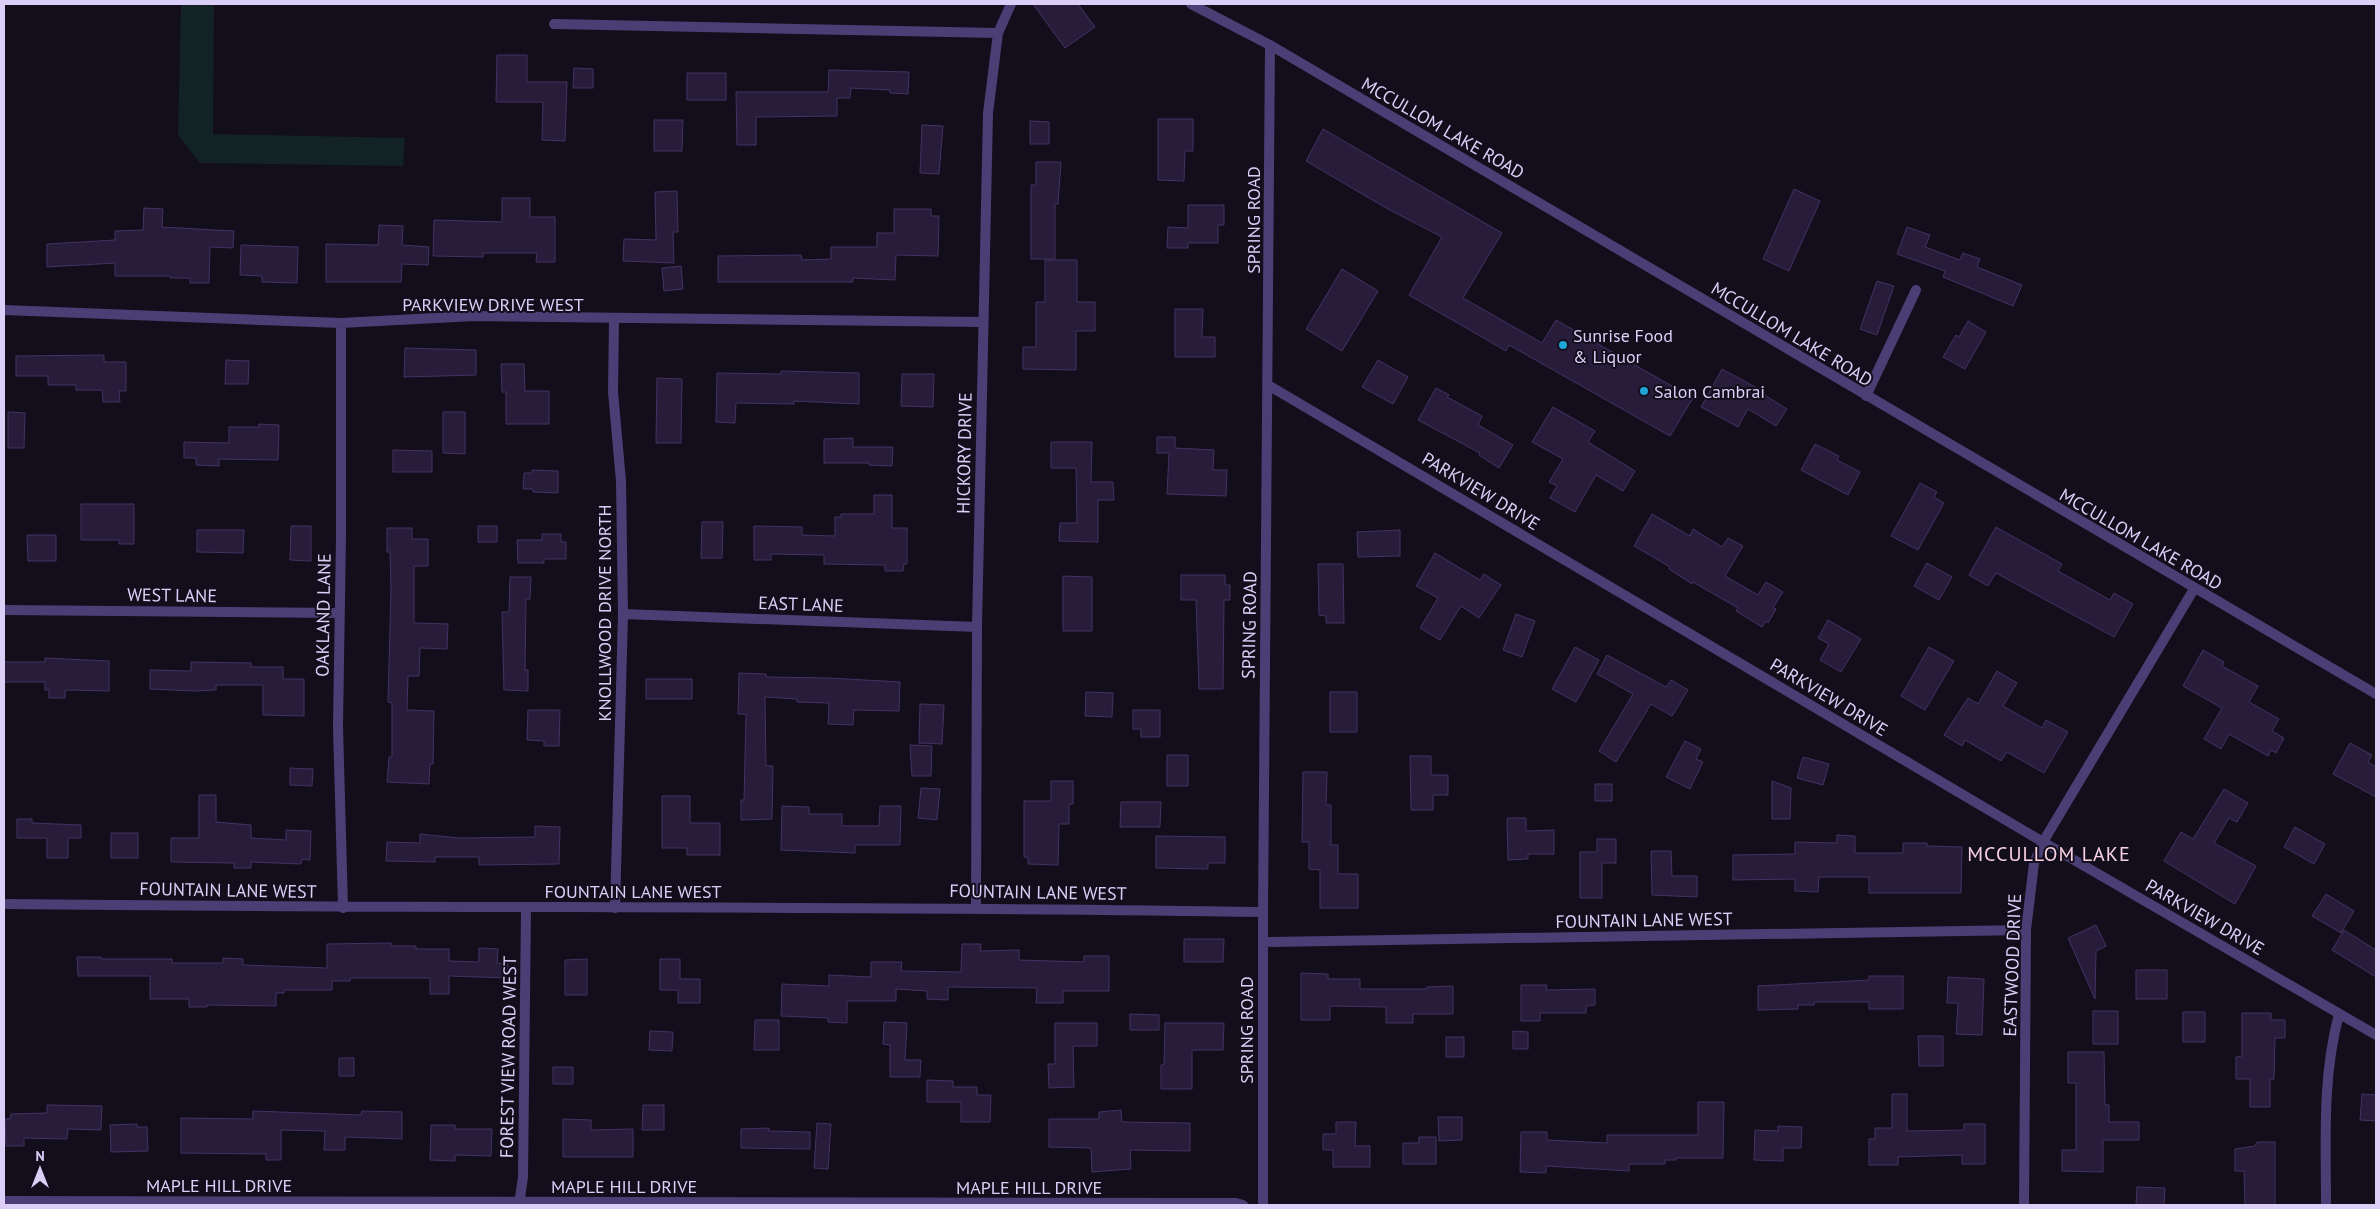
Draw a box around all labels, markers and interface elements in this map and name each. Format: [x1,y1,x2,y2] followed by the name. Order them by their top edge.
[1357,72,1529,184] street label: MCCULLOM LAKE ROAD
[1242,166,1265,274] street label: SPRING ROAD
[1707,277,1877,391] street label: MCCULLOM LAKE ROAD
[402,293,584,316] street label: PARKVIEW DRIVE WEST
[1573,324,1673,368] place label: Sunrise Food & Liquor
[1557,339,1569,351] marker: Sunrise Food & Liquor
[1654,380,1765,403] place label: Salon Cambrai
[1638,385,1650,397] marker: Salon Cambrai
[951,392,977,514] street label: HICKORY DRIVE
[1418,447,1544,535] street label: PARKVIEW DRIVE
[2055,483,2227,595] street label: MCCULLOM LAKE ROAD
[593,505,616,721] street label: KNOLLWOOD DRIVE NORTH
[310,553,336,677] street label: OAKLAND LANE
[1237,571,1261,679] street label: SPRING ROAD
[127,583,217,607] street label: WEST LANE
[758,591,844,617] street label: EAST LANE
[1766,653,1892,741] street label: PARKVIEW DRIVE
[1967,841,2131,867] district label: MCCULLOM LAKE
[2142,874,2268,960] street label: PARKVIEW DRIVE
[139,877,317,903] street label: FOUNTAIN LANE WEST
[949,879,1127,905] street label: FOUNTAIN LANE WEST
[544,880,722,903] street label: FOUNTAIN LANE WEST
[1998,893,2026,1037] street label: EASTWOOD DRIVE
[1555,907,1733,933] street label: FOUNTAIN LANE WEST
[495,956,521,1158] street label: FOREST VIEW ROAD WEST
[1235,976,1258,1084] street label: SPRING ROAD
[15,1144,65,1194] north arrow
[35,1147,45,1165] text: N
[146,1174,292,1197] street label: MAPLE HILL DRIVE
[551,1175,697,1198] street label: MAPLE HILL DRIVE
[956,1176,1102,1199] street label: MAPLE HILL DRIVE

